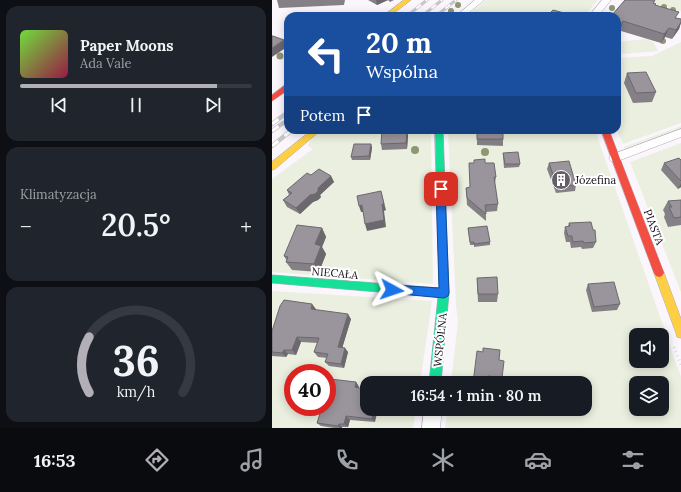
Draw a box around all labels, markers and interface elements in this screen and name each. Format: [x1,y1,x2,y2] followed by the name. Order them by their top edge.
[366,25,432,61] text: 20 m
[300,28,352,80] icon: left
[80,36,174,55] text: Paper Moons
[80,55,132,72] text: Ada Vale
[366,60,438,83] text: Wspólna
[48,94,70,116] icon: previous
[125,94,147,116] icon: pause
[202,94,224,116] icon: next
[353,104,375,126] icon: arrive
[300,106,345,125] text: Potem
[550,169,572,191] building icon: Józefina
[424,172,458,206] pin
[574,173,617,187] place label: Józefina
[430,178,452,200] icon: arrive
[20,186,97,203] text: Klimatyzacja
[101,206,171,244] text: 20.5°
[641,207,668,248] street label: PIASTA
[20,212,32,240] text: −
[240,212,252,240] text: +
[311,264,360,282] street label: NIECAŁA
[371,269,413,311] position arrow
[430,311,450,368] street label: WSPÓLNA
[629,328,669,416] map controls
[629,328,669,368] button: sound
[112,333,160,386] text: 36
[284,364,336,416] speed limit sign: 40
[629,376,669,416] button: layers
[117,382,156,401] text: km/h
[411,386,541,405] text: 16:54 · 1 min · 80 m
[143,446,171,474] icon: directions
[238,446,266,474] icon: music
[333,446,361,474] icon: phone
[429,446,457,474] icon: climate
[524,446,552,474] icon: car
[619,446,647,474] icon: filters
[34,449,76,472] text: 16:53

